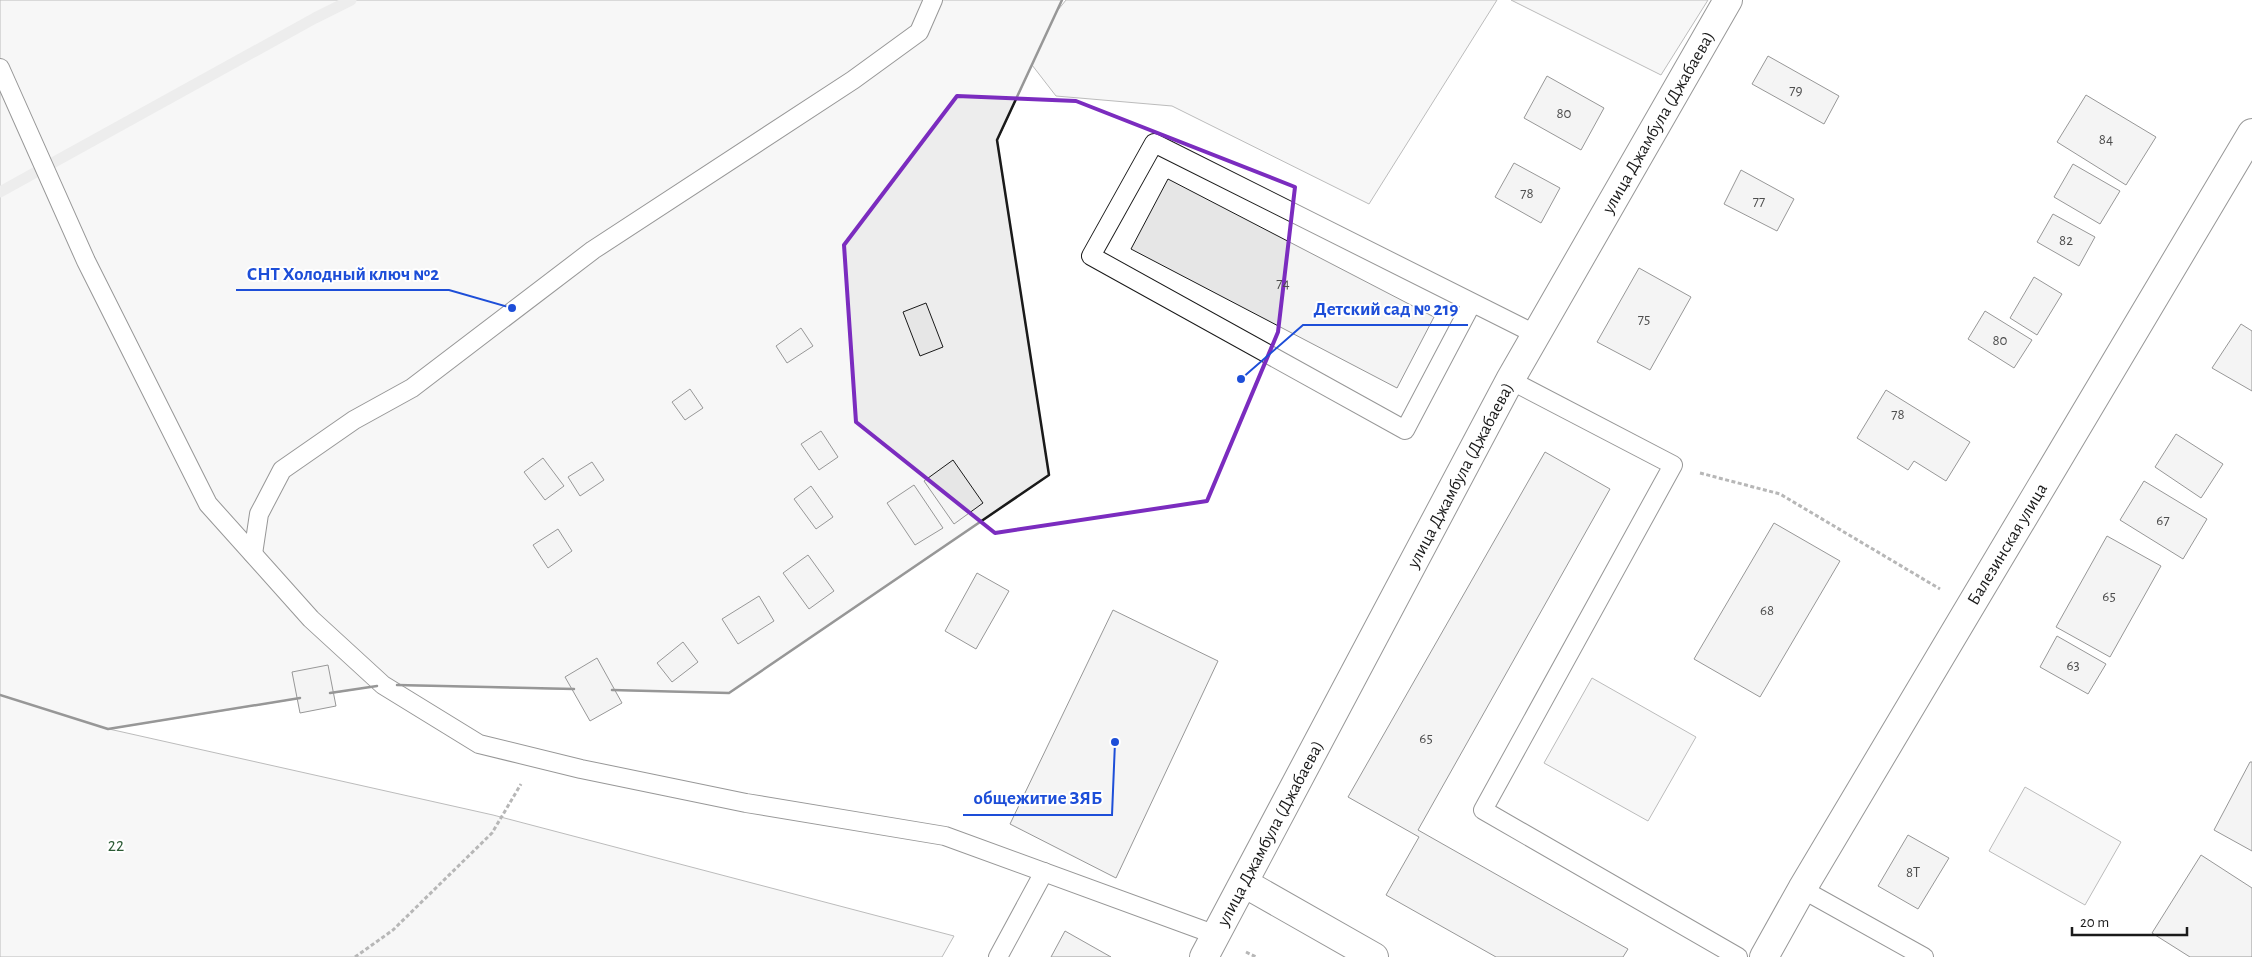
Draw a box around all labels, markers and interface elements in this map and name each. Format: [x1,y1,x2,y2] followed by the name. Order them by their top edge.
[1598,28,1718,218] street label: улица Джамбула (Джабаева)
[1789,83,1803,98] house number: 79
[1556,106,1572,121] house number: 80
[2099,132,2113,147] house number: 84
[1520,186,1534,201] house number: 78
[1753,194,1765,209] house number: 77
[2059,233,2073,248] house number: 82
[236,256,449,290] callout: СНТ Холодный ключ №2
[247,265,439,284] text: СНТ Холодный ключ №2
[1276,276,1290,291] house number: 74
[1303,291,1468,325] callout: Детский сад № 219
[1314,300,1458,319] text: Детский сад № 219
[1638,312,1650,327] house number: 75
[1992,333,2008,348] house number: 80
[1403,379,1517,572] street label: улица Джамбула (Джабаева)
[1891,407,1905,422] house number: 78
[1964,481,2051,608] street label: Балезинская улица
[2156,513,2170,528] house number: 67
[2102,589,2116,604] house number: 65
[1760,603,1774,618] house number: 68
[2066,658,2080,673] house number: 63
[1419,731,1433,746] house number: 65
[1213,737,1327,930] street label: улица Джамбула (Джабаева)
[963,781,1112,815] callout: общежитие ЗЯБ
[974,789,1102,808] text: общежитие ЗЯБ
[108,837,124,855] park label: 22
[1906,865,1920,880] house number: 8Т
[2072,904,2187,936] scale bar
[2080,915,2109,930] text: 20 m

